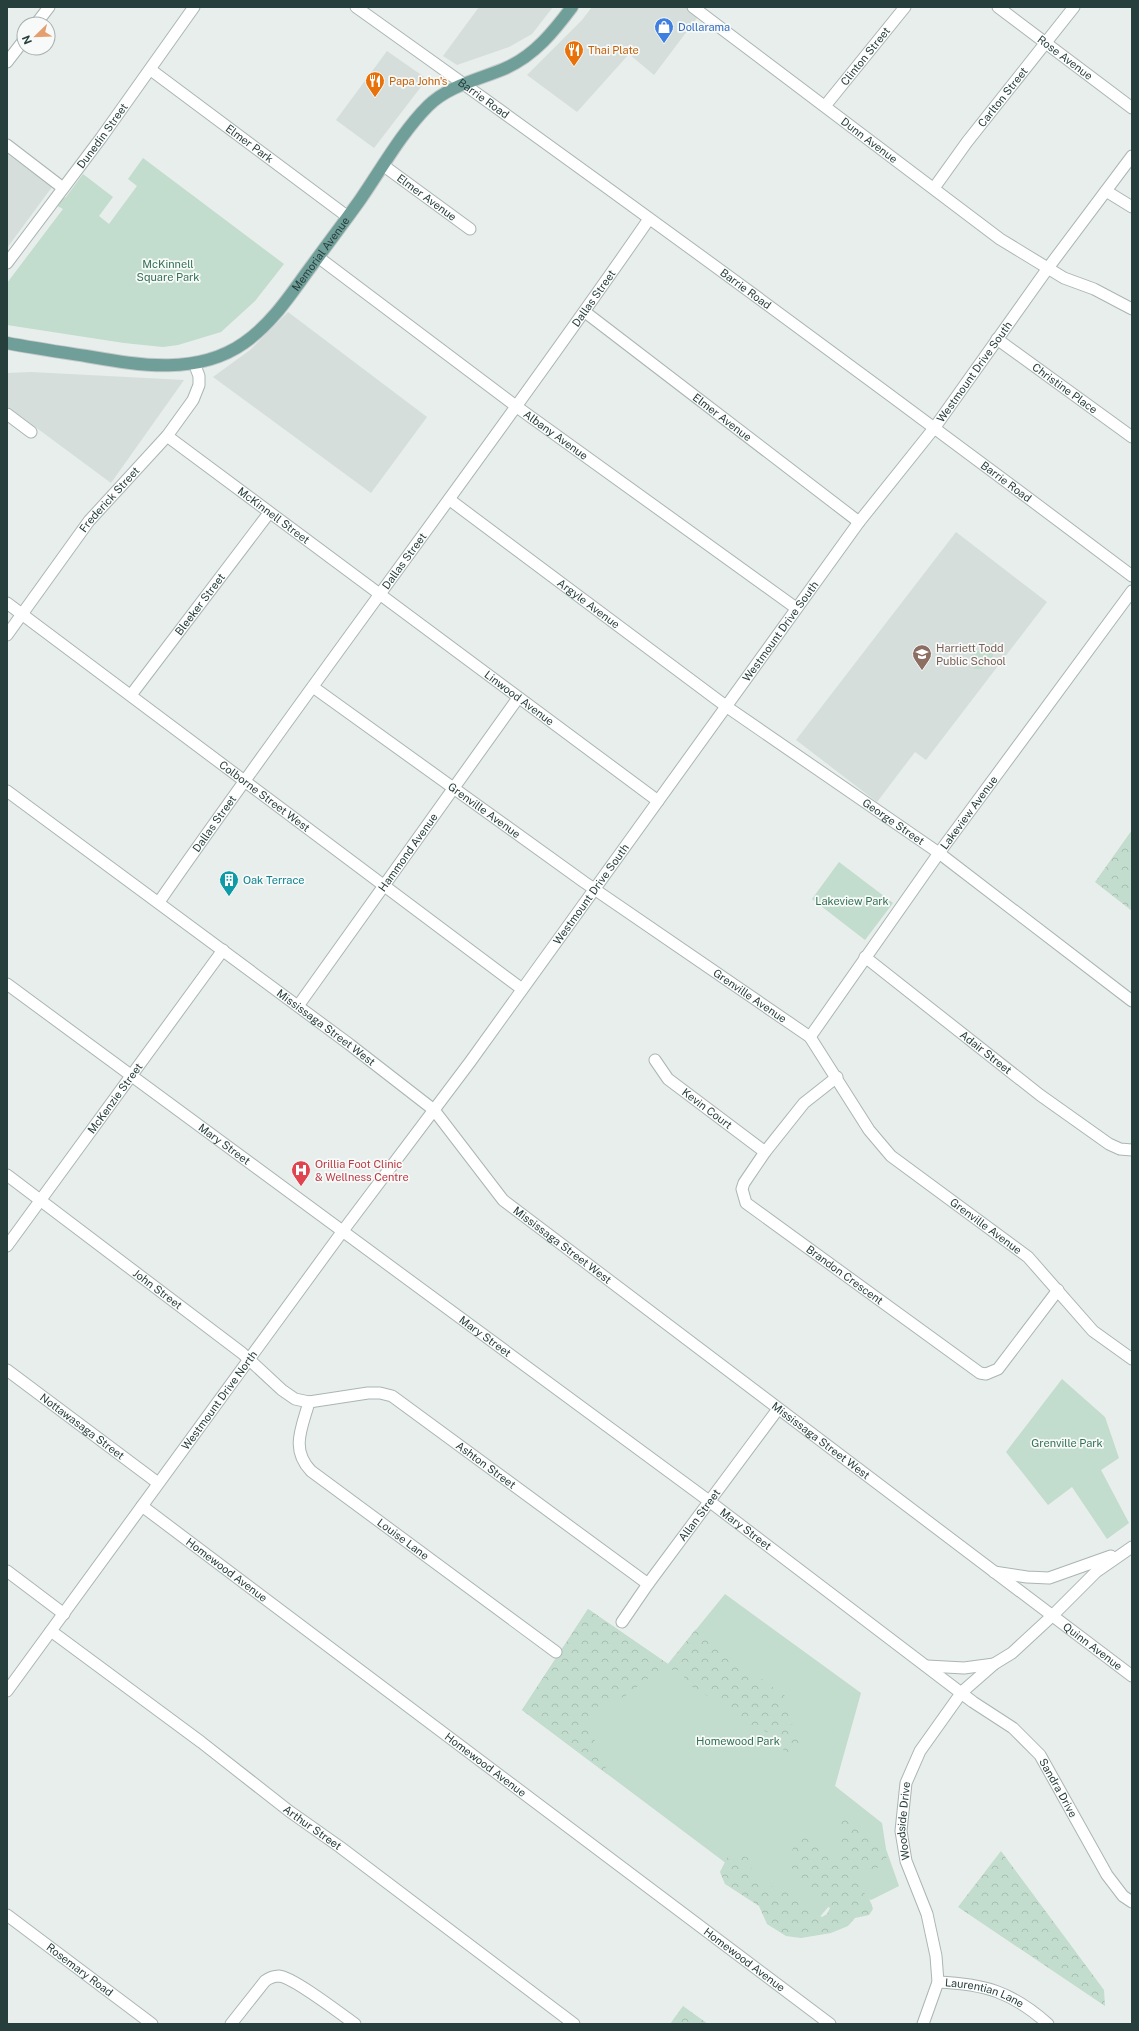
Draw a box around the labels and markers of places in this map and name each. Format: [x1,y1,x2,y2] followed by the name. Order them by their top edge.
[653,16,675,44] shop icon: Dollarama
[678,21,730,33] place label: Dollarama
[563,39,585,67] restaurant icon: Thai Plate
[588,44,639,56] place label: Thai Plate
[364,70,386,98] restaurant icon: Papa John's
[389,75,448,87] place label: Papa John's
[936,642,1006,667] place label: Harriett Todd Public School
[911,643,933,671] school or university icon: Harriett Todd Public School
[218,869,240,897] building icon: Oak Terrace
[243,874,305,886] place label: Oak Terrace
[315,1158,409,1183] place label: Orillia Foot Clinic & Wellness Centre
[290,1159,312,1187] hospital icon: Orillia Foot Clinic & Wellness Centre

